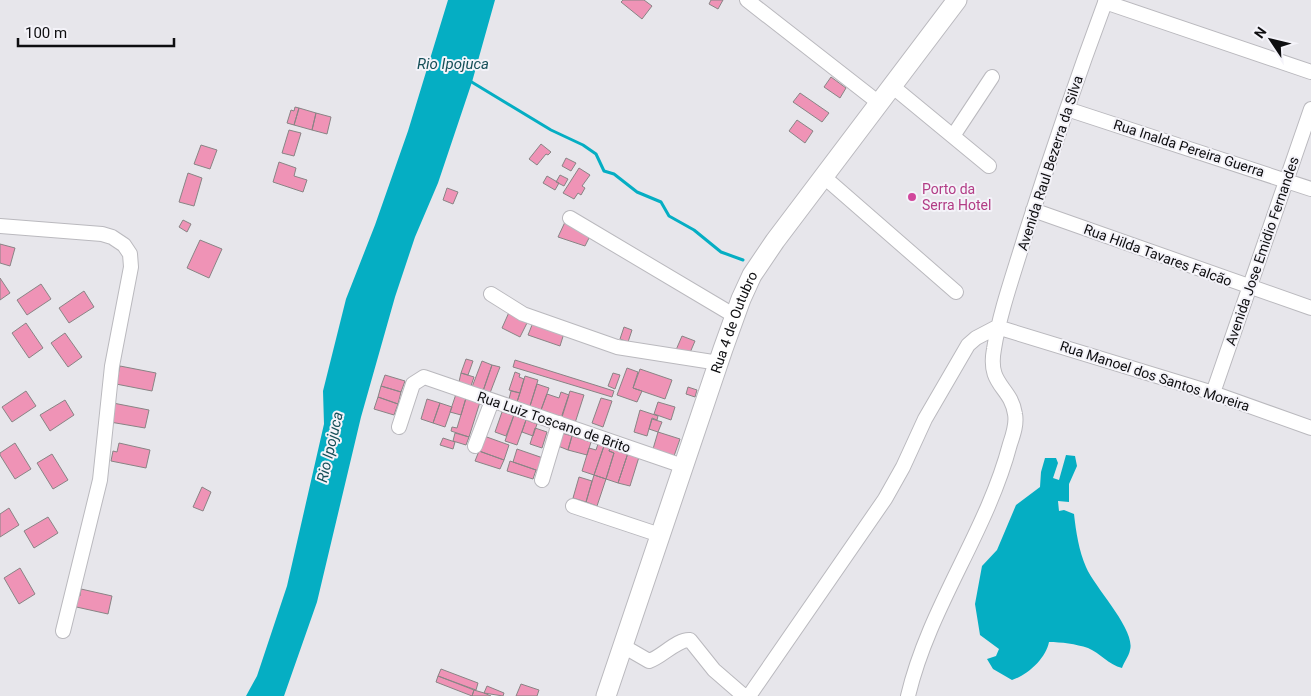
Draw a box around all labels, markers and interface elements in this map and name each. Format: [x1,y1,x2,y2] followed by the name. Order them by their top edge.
[18,15,174,47] scale bar
[1246,15,1296,65] north arrow
[25,24,67,42] text: 100 m
[1251,24,1270,41] text: N
[417,55,489,73] water label: Rio Ipojuca
[1014,74,1086,252] street label: Avenida Raul Bezerra da Silva
[1112,116,1266,180] street label: Rua Inalda Pereira Guerra
[1222,154,1302,348] street label: Avenida Jose Emidio Fernandes
[922,181,991,213] place label: Porto da Serra Hotel
[906,191,918,203] marker: Porto da Serra Hotel
[1082,221,1234,289] street label: Rua Hilda Tavares Falcão
[707,269,761,375] street label: Rua 4 de Outubro
[1058,338,1252,414] street label: Rua Manoel dos Santos Moreira
[475,388,633,456] street label: Rua Luiz Toscano de Brito
[313,410,347,484] water label: Rio Ipojuca

